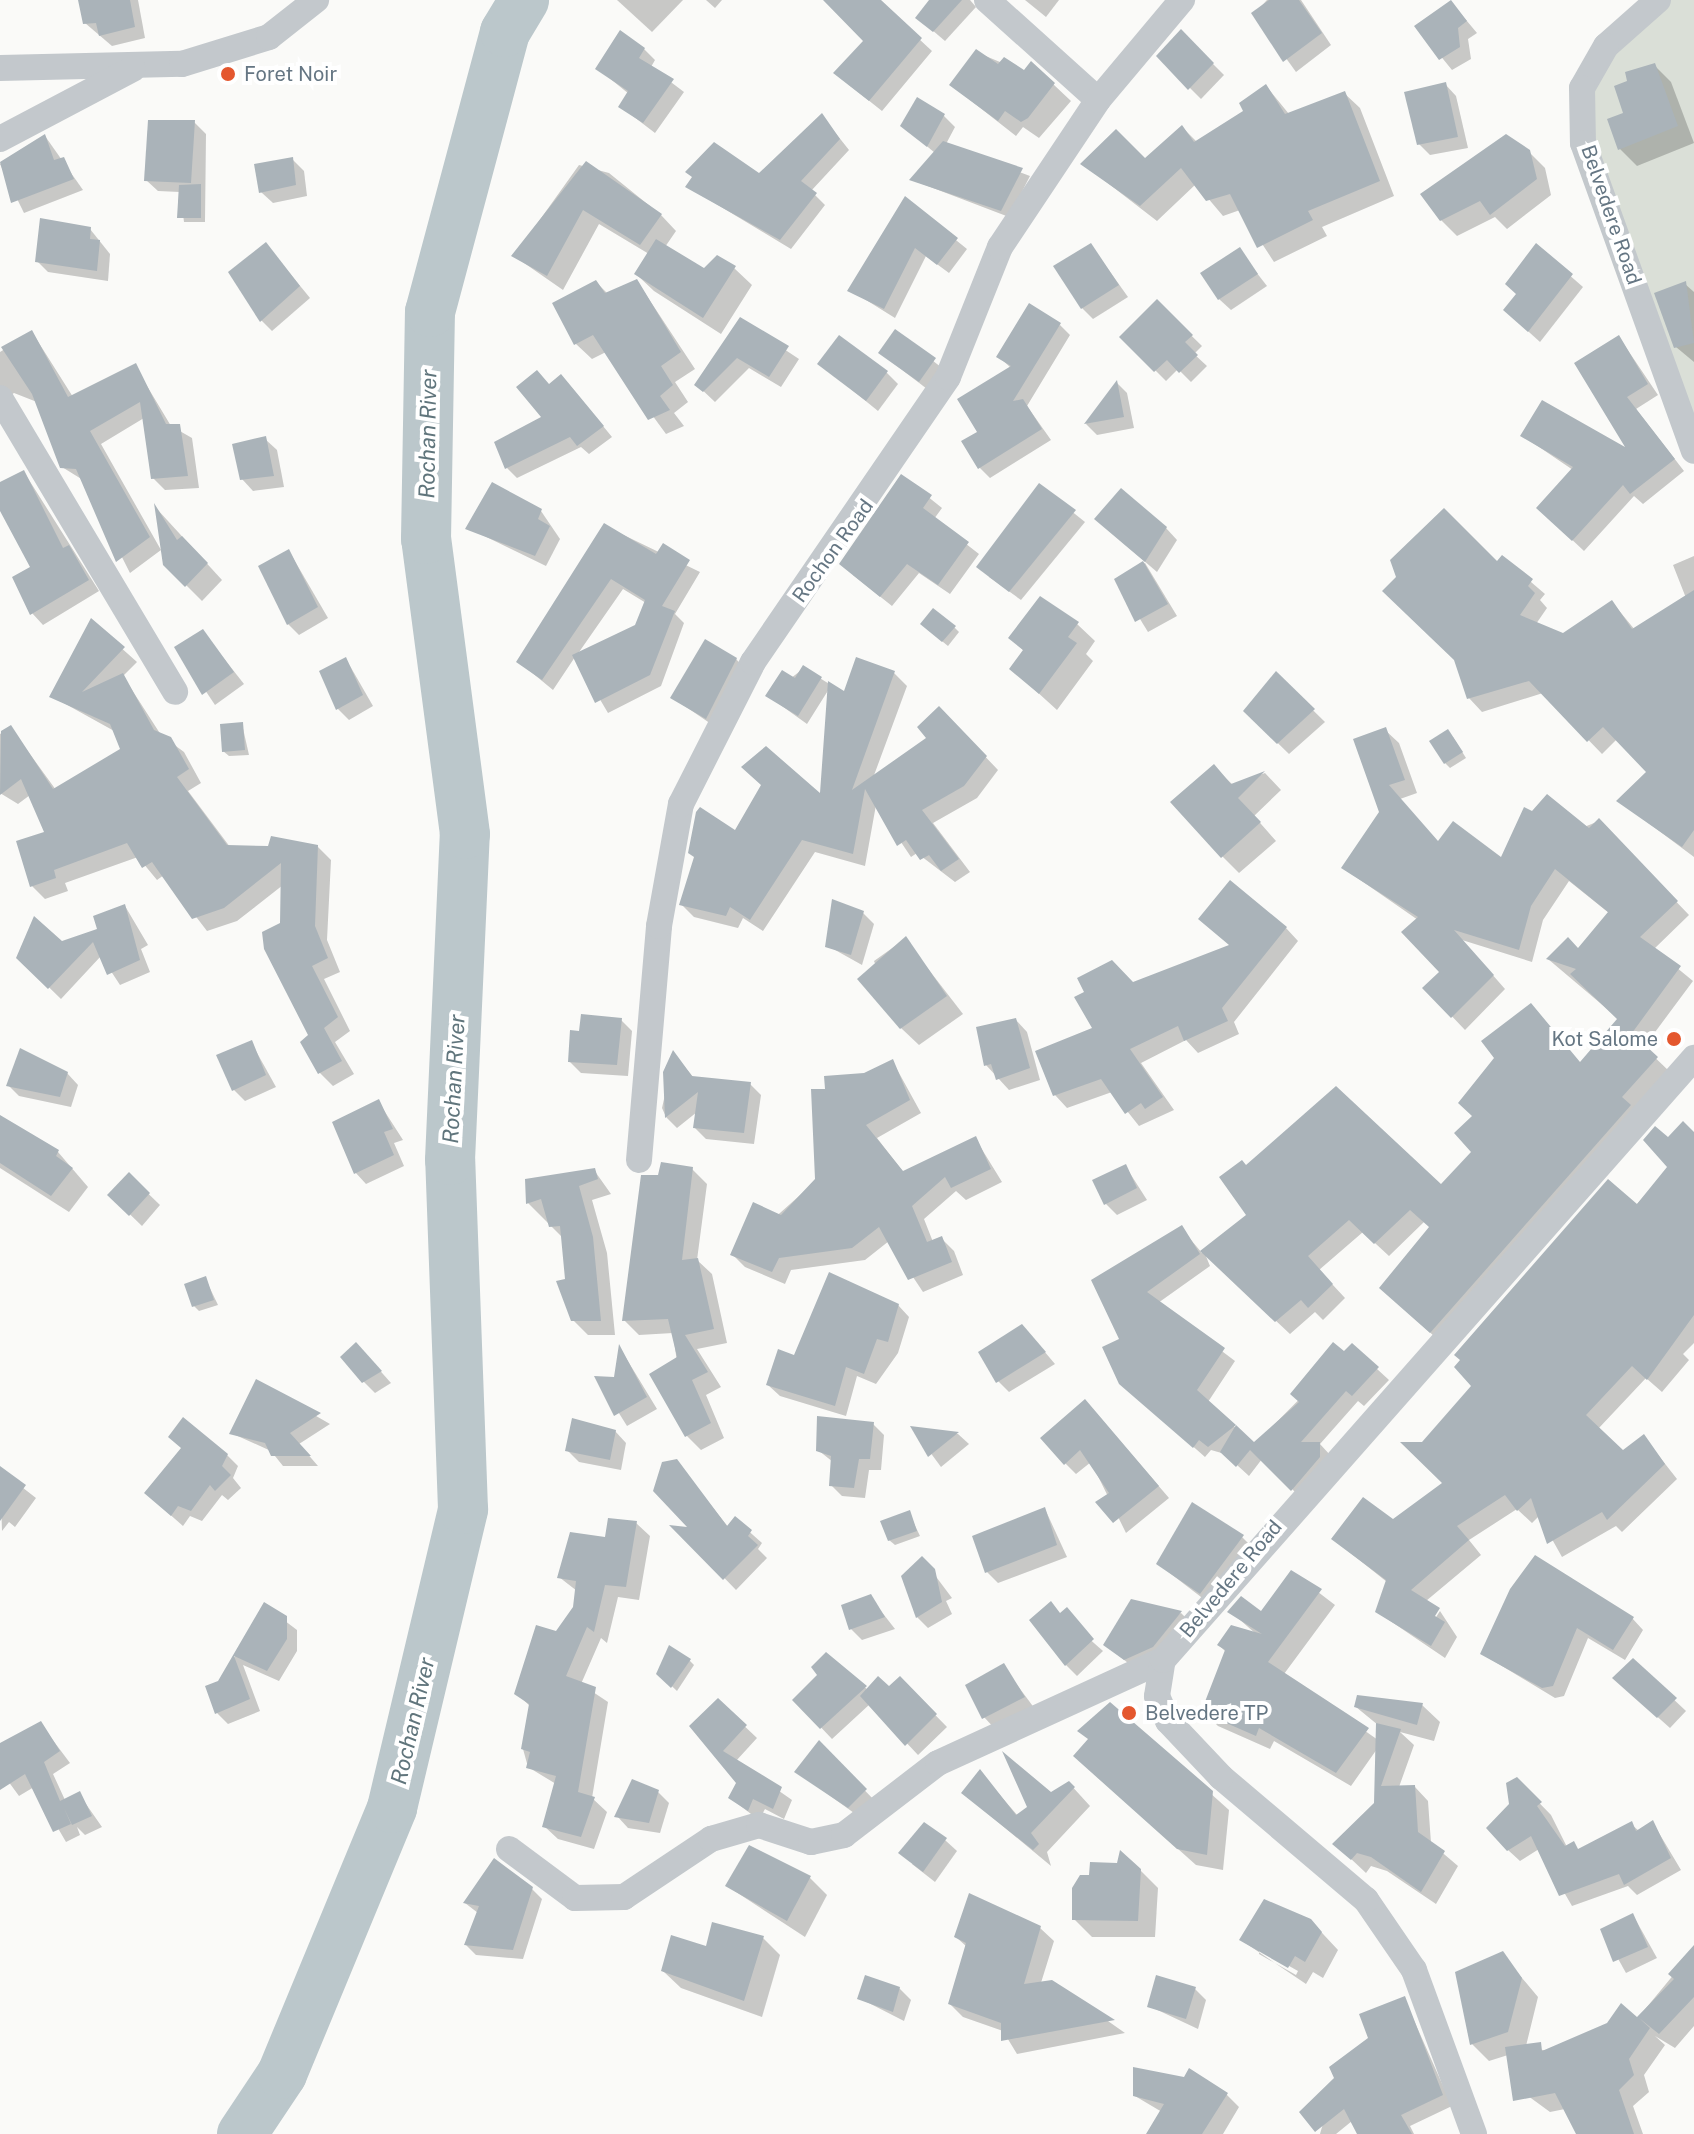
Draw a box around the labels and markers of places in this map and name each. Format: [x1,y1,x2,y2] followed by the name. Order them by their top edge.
[244,62,337,86] place label: Foret Noir
[219,65,237,83] marker: Foret Noir
[1552,1027,1658,1051] place label: Kot Salome
[1665,1030,1683,1048] marker: Kot Salome
[1145,1701,1268,1725] place label: Belvedere TP
[1120,1704,1138,1722] marker: Belvedere TP

